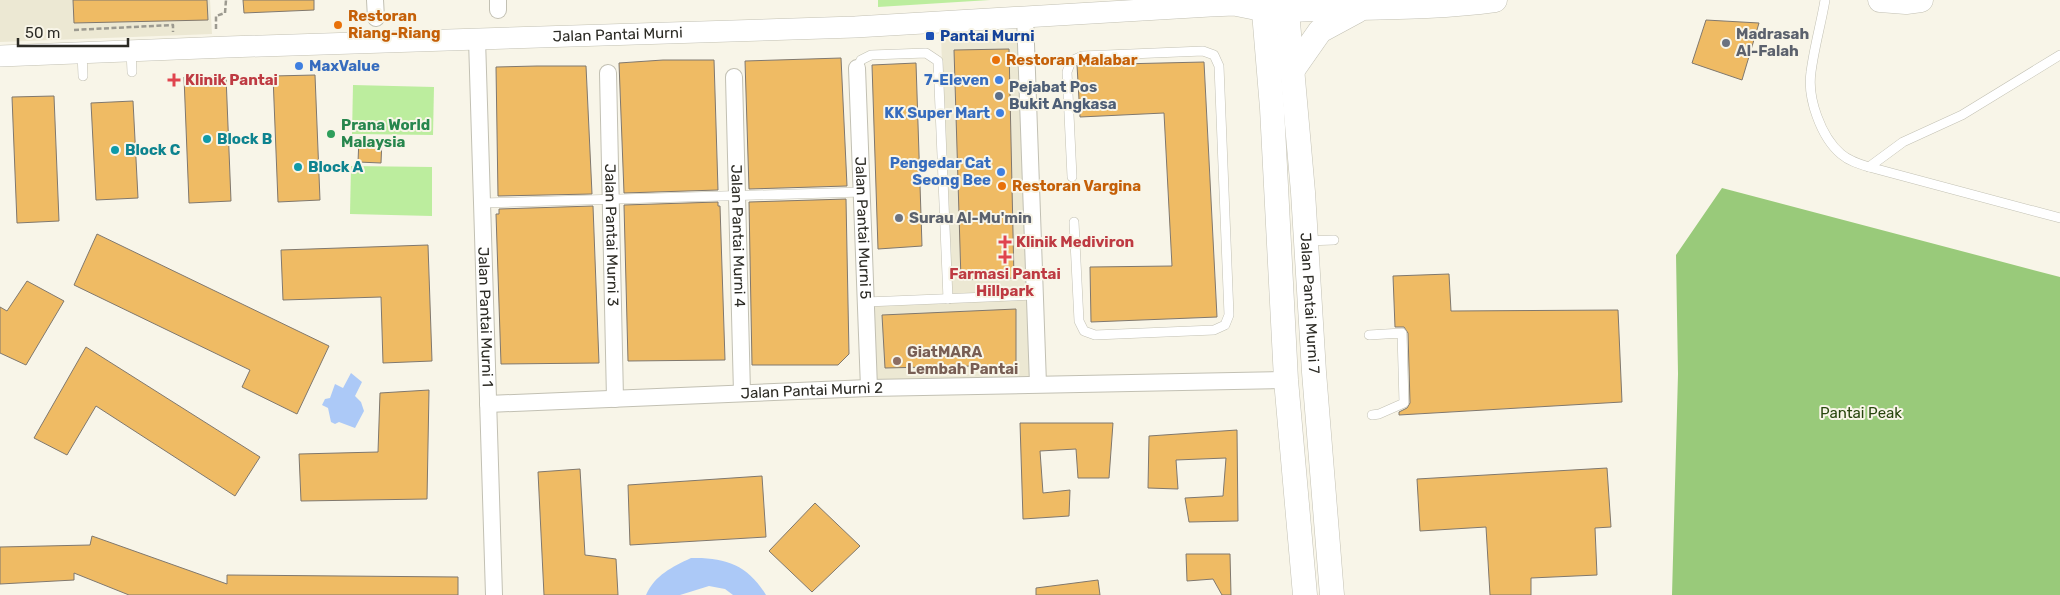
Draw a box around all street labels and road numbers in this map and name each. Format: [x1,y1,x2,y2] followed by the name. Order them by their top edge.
[552,23,683,46] street label: Jalan Pantai Murni
[851,156,875,300] street label: Jalan Pantai Murni 5
[601,163,622,307] street label: Jalan Pantai Murni 3
[727,164,749,308] street label: Jalan Pantai Murni 4
[1296,232,1323,374] street label: Jalan Pantai Murni 7
[474,247,497,387] street label: Jalan Pantai Murni 1
[740,379,883,402] street label: Jalan Pantai Murni 2

